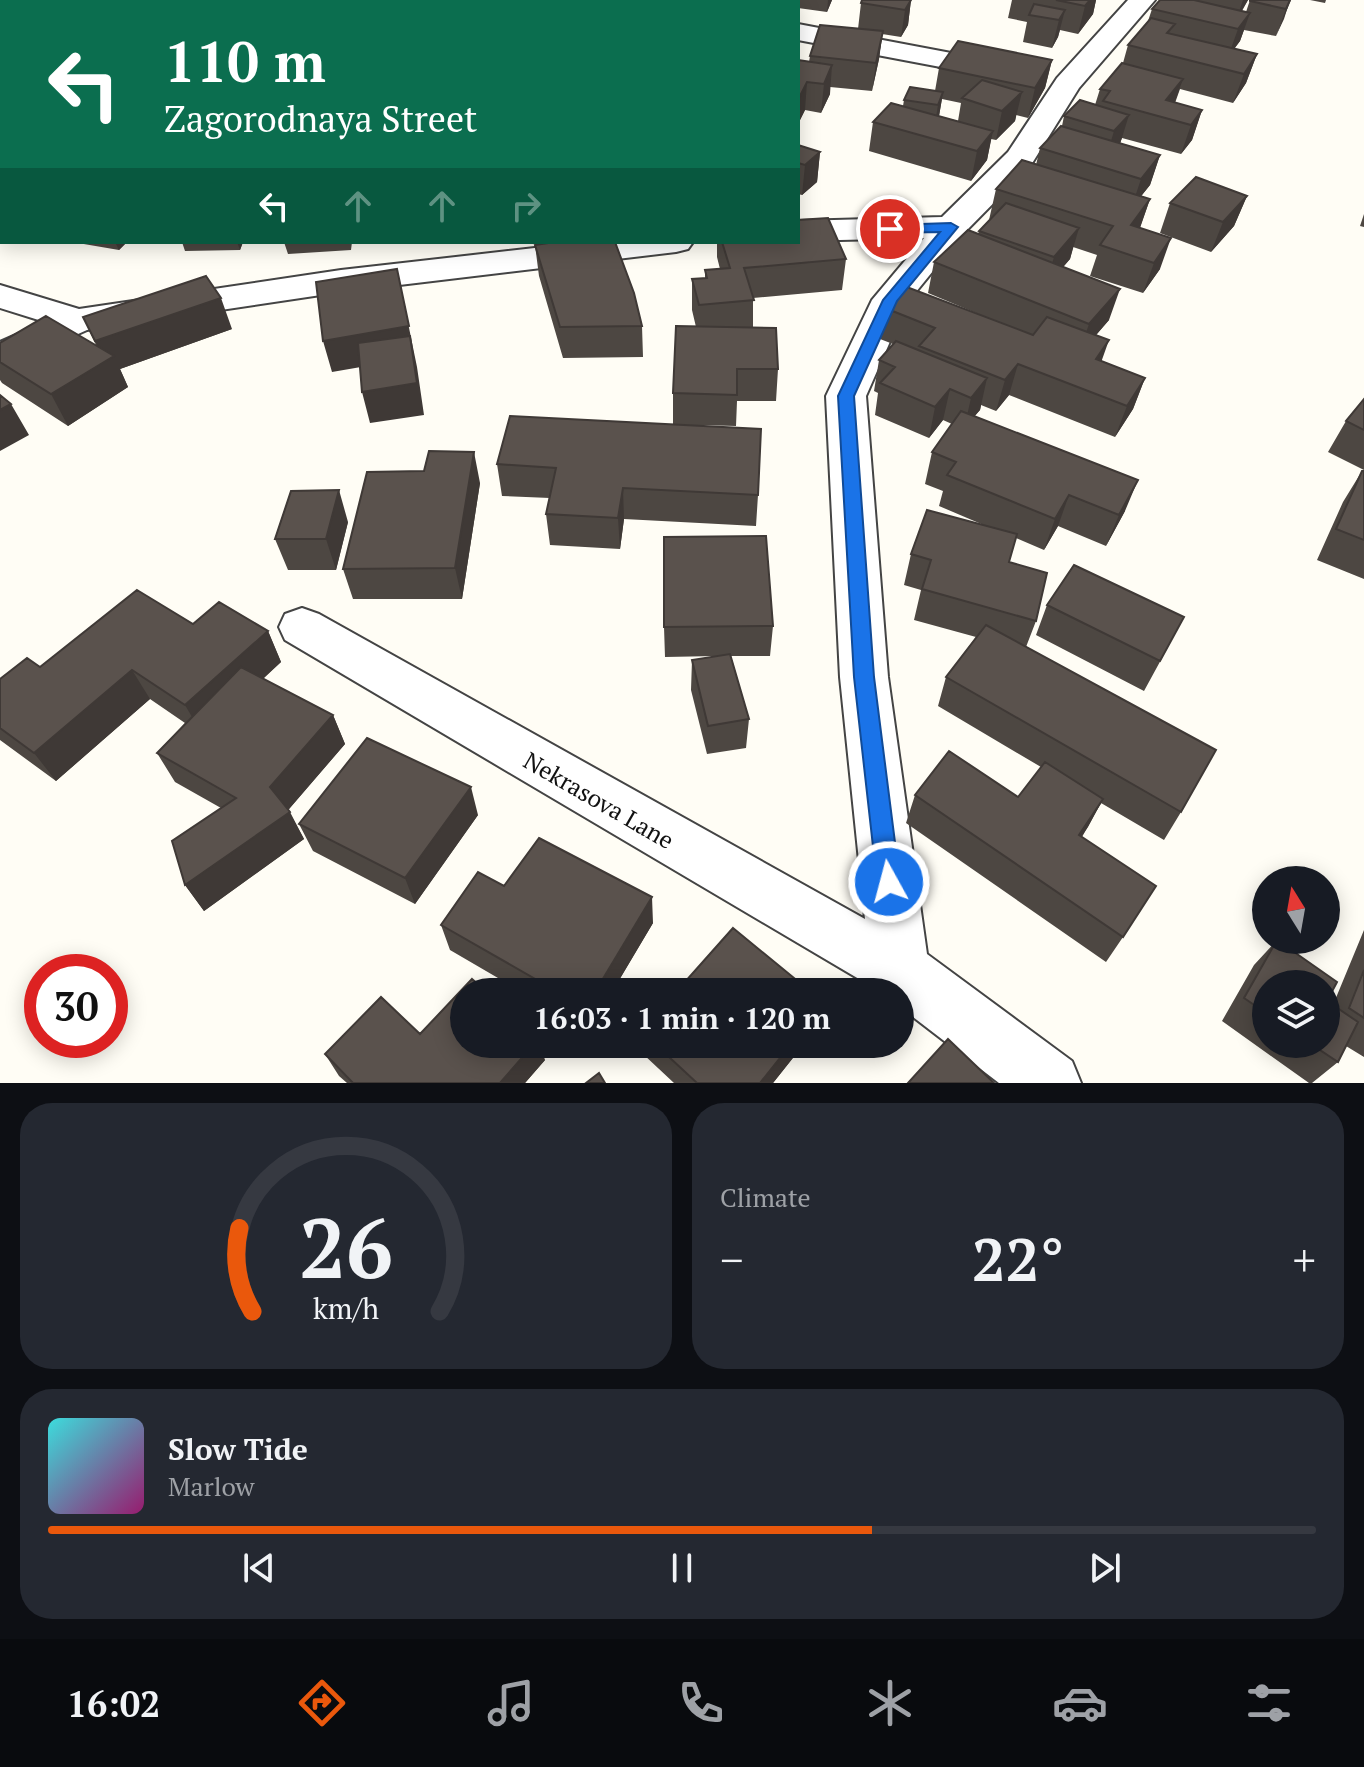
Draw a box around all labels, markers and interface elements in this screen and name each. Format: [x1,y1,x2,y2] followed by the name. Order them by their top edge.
[164,24,326,98] text: 110 m
[32,32,136,136] icon: left
[164,95,477,142] text: Zagorodnaya Street
[252,184,296,228] icon: left
[336,184,380,228] icon: ahead
[420,184,464,228] icon: ahead
[504,184,548,228] icon: right
[856,195,924,263] pin
[868,207,912,251] icon: arrive
[518,744,680,856] street label: Nekrasova Lane
[847,840,931,924] position arrow
[1252,866,1340,954] north arrow
[1252,866,1340,1058] map controls
[24,954,128,1058] speed limit sign: 30
[1252,970,1340,1058] button: layers
[534,998,830,1038] text: 16:03 · 1 min · 120 m
[720,1180,811,1214] text: Climate
[299,1192,393,1302] text: 26
[972,1219,1064,1298] text: 22°
[720,1230,743,1289] text: −
[1293,1230,1316,1289] text: +
[313,1289,379,1327] text: km/h
[168,1429,308,1469] text: Slow Tide
[168,1469,254,1503] text: Marlow
[237,1546,281,1590] icon: previous
[660,1546,704,1590] icon: pause
[1083,1546,1127,1590] icon: next
[294,1675,350,1731] icon: directions
[483,1675,539,1731] icon: music
[673,1675,729,1731] icon: phone
[862,1675,918,1731] icon: climate
[1052,1675,1108,1731] icon: car
[1241,1675,1297,1731] icon: filters
[67,1680,160,1727] text: 16:02

